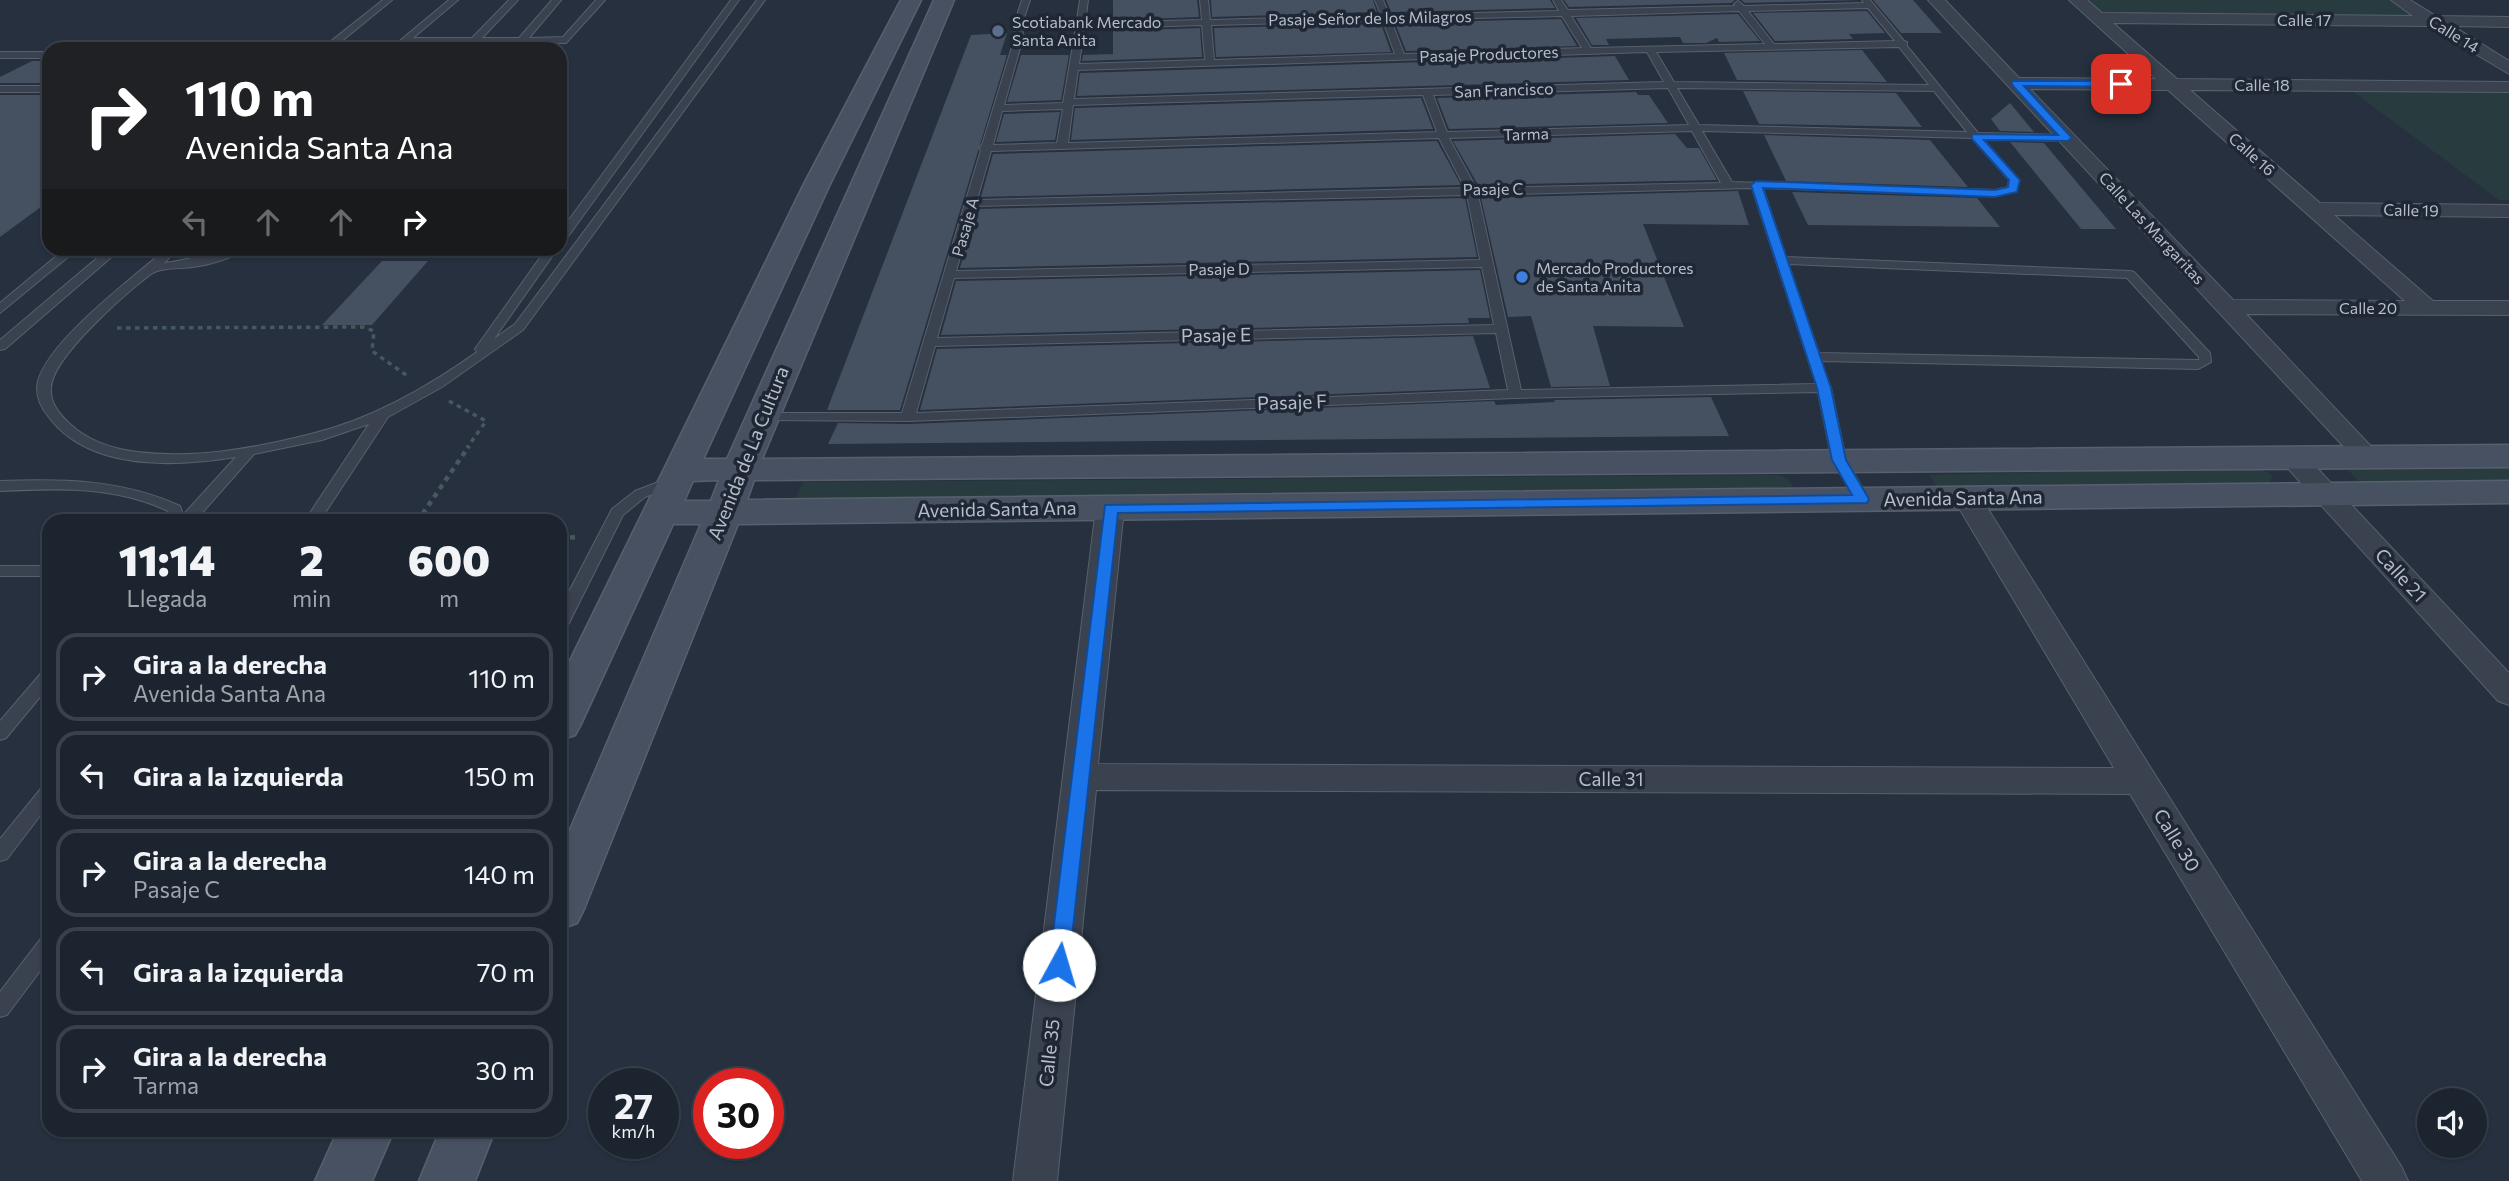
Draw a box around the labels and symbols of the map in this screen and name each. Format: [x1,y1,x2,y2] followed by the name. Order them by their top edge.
[1268,6,1472,29] street label: Pasaje Señor de los Milagros
[2277,10,2331,29] street label: Calle 17
[2426,11,2483,57] street label: Calle 14
[1012,12,1161,49] place label: Scotiabank Mercado Santa Anita
[990,23,1006,39] marker: Scotiabank Mercado Santa Anita
[1419,42,1559,65] street label: Pasaje Productores
[2091,54,2151,114] pin
[2234,75,2290,94] street label: Calle 18
[1454,78,1554,101] street label: San Francisco
[1503,123,1549,144] street label: Tarma
[2225,128,2279,179] street label: Calle 16
[2095,168,2209,288] street label: Calle Las Margaritas
[1463,178,1523,199] street label: Pasaje C
[947,195,982,259] street label: Pasaje A
[2383,200,2439,219] street label: Calle 19
[1188,258,1250,279] street label: Pasaje D
[1536,258,1694,295] place label: Mercado Productores de Santa Anita
[1514,269,1530,285] marker: Mercado Productores de Santa Anita
[2339,298,2397,317] street label: Calle 20
[1181,322,1251,347] street label: Pasaje E
[702,363,793,543] street label: Avenida de La Cultura
[1257,389,1327,414] street label: Pasaje F
[1883,485,2043,510] street label: Avenida Santa Ana
[917,496,1077,521] street label: Avenida Santa Ana
[2371,543,2432,606] street label: Calle 21
[1578,767,1644,790] street label: Calle 31
[2149,804,2206,875] street label: Calle 30
[1022,928,1096,1002] position arrow
[1034,1018,1063,1088] street label: Calle 35
[693,1068,784,1159] speed limit sign: 30

